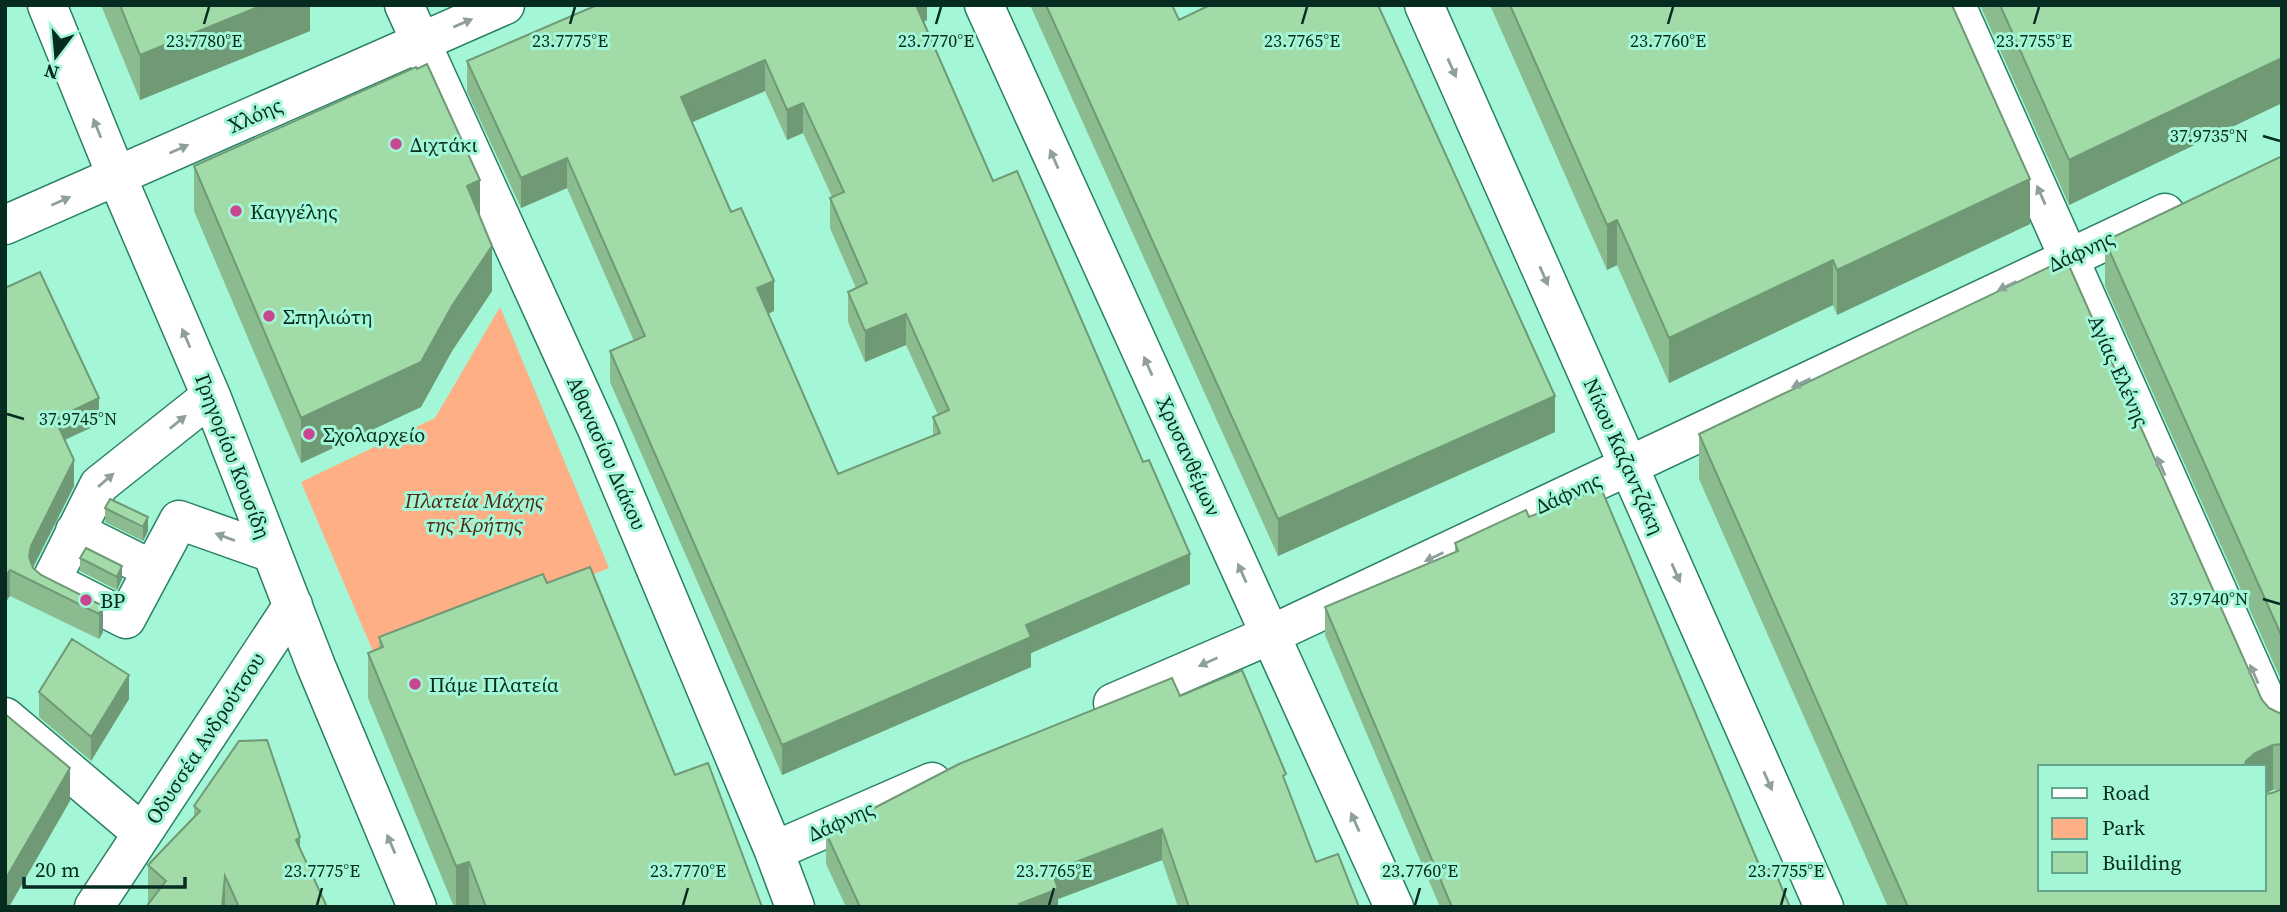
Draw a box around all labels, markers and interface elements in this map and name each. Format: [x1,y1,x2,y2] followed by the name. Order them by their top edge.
[452,18,473,29] one-way arrow
[21,21,91,91] north arrow
[166,28,242,53] text: 23.7780°E
[532,28,608,53] text: 23.7775°E
[898,28,974,53] text: 23.7770°E
[1264,28,1340,53] text: 23.7765°E
[1630,28,1706,53] text: 23.7760°E
[1996,28,2072,53] text: 23.7755°E
[1447,57,1458,78] one-way arrow
[41,58,62,87] text: N
[223,90,287,140] street label: Χλόης
[92,118,103,139] one-way arrow
[2170,123,2248,148] text: 37.9735°N
[410,130,477,159] place label: Διχτάκι
[388,136,404,152] marker: Διχτάκι
[169,143,189,155] one-way arrow
[1048,148,1059,169] one-way arrow
[2035,184,2046,205] one-way arrow
[51,195,71,207] one-way arrow
[250,197,338,226] place label: Καγγέλης
[228,203,244,219] marker: Καγγέλης
[2043,223,2119,279] street label: Δάφνης
[1539,265,1550,286] one-way arrow
[1996,281,2017,292] one-way arrow
[283,302,373,331] place label: Σπηλιώτη
[261,308,277,324] marker: Σπηλιώτη
[2081,310,2157,432] street label: Αγίας Ελένης
[180,327,191,348] one-way arrow
[1142,356,1154,376] one-way arrow
[188,369,278,543] street label: Γρηγορίου Κουσίδη
[560,372,654,534] street label: Αθανασίου Διάκου
[1577,373,1671,539] street label: Νίκου Καζαντζάκη
[1791,377,1811,389] one-way arrow
[1150,392,1228,520] street label: Χρυσανθέμων
[39,406,117,431] text: 37.9745°N
[169,415,187,430] one-way arrow
[323,420,425,449] place label: Σχολαρχείο
[301,426,317,442] marker: Σχολαρχείο
[2155,456,2167,476] one-way arrow
[1530,465,1606,521] street label: Δάφνης
[98,473,115,488] one-way arrow
[404,486,544,539] park label: Πλατεία Μάχης της Κρήτης
[215,531,236,542] one-way arrow
[1424,551,1444,563] one-way arrow
[1236,563,1248,583] one-way arrow
[1670,563,1682,583] one-way arrow
[100,586,125,615] place label: BP
[2170,586,2248,611] text: 37.9740°N
[78,592,94,608] marker: BP
[139,646,271,830] street label: Οδυσσέα Ανδρούτσου
[1197,657,1218,668] one-way arrow
[2248,663,2259,684] one-way arrow
[429,670,559,699] place label: Πάμε Πλατεία
[407,676,423,692] marker: Πάμε Πλατεία
[2038,765,2266,891] legend
[1762,771,1774,791] one-way arrow
[2102,778,2150,807] text: Road
[803,793,879,849] street label: Δάφνης
[1349,812,1361,832] one-way arrow
[2102,813,2146,842] text: Park
[385,834,397,854] one-way arrow
[24,846,186,890] scale bar
[2102,848,2181,877] text: Building
[35,855,80,884] text: 20 m
[284,858,360,883] text: 23.7775°E
[650,858,726,883] text: 23.7770°E
[1016,858,1092,883] text: 23.7765°E
[1382,858,1458,883] text: 23.7760°E
[1748,858,1824,883] text: 23.7755°E

